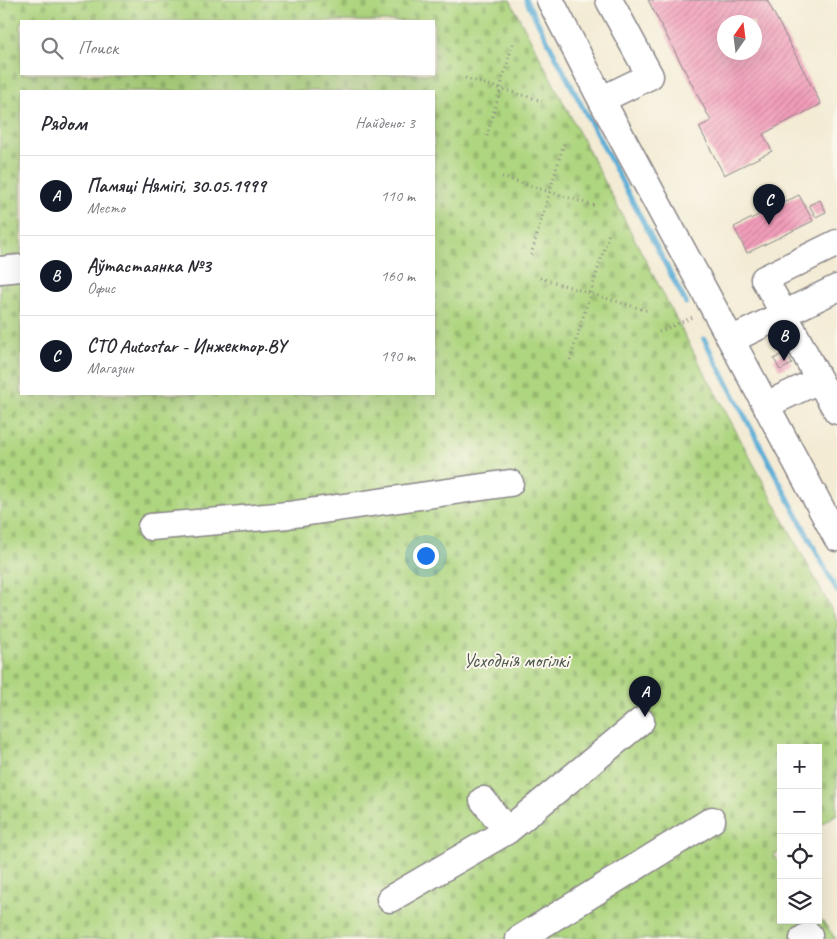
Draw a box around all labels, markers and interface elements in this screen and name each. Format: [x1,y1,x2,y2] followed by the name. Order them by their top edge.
[717,15,762,60] north arrow
[20,20,435,75] search box
[38,34,66,62] icon: search
[78,36,118,60] text: Поиск
[40,110,87,136] text: Рядом
[355,113,415,133] text: Найдено: 3
[87,174,266,198] text: Памяці Нямігі, 30.05.1999
[753,184,785,225] pin: C
[52,186,60,206] text: A
[381,186,415,206] text: 110 m
[87,198,125,218] text: Место
[87,254,211,278] text: Аўтастаянка №3
[52,266,60,286] text: B
[381,266,415,286] text: 160 m
[87,278,115,298] text: Офис
[768,320,800,361] pin: B
[87,334,286,358] text: СТО Autostar - Инжектор.BY
[52,346,60,366] text: C
[381,346,415,366] text: 190 m
[87,358,134,378] text: Магазин
[413,543,439,569] your location
[463,648,571,673] park label: Усходнія могілкі
[629,676,661,717] pin: A
[777,744,822,924] map controls
[777,744,822,789] button: +
[777,789,822,834] button: −
[777,834,822,879] button: locate
[777,879,822,924] button: layers

